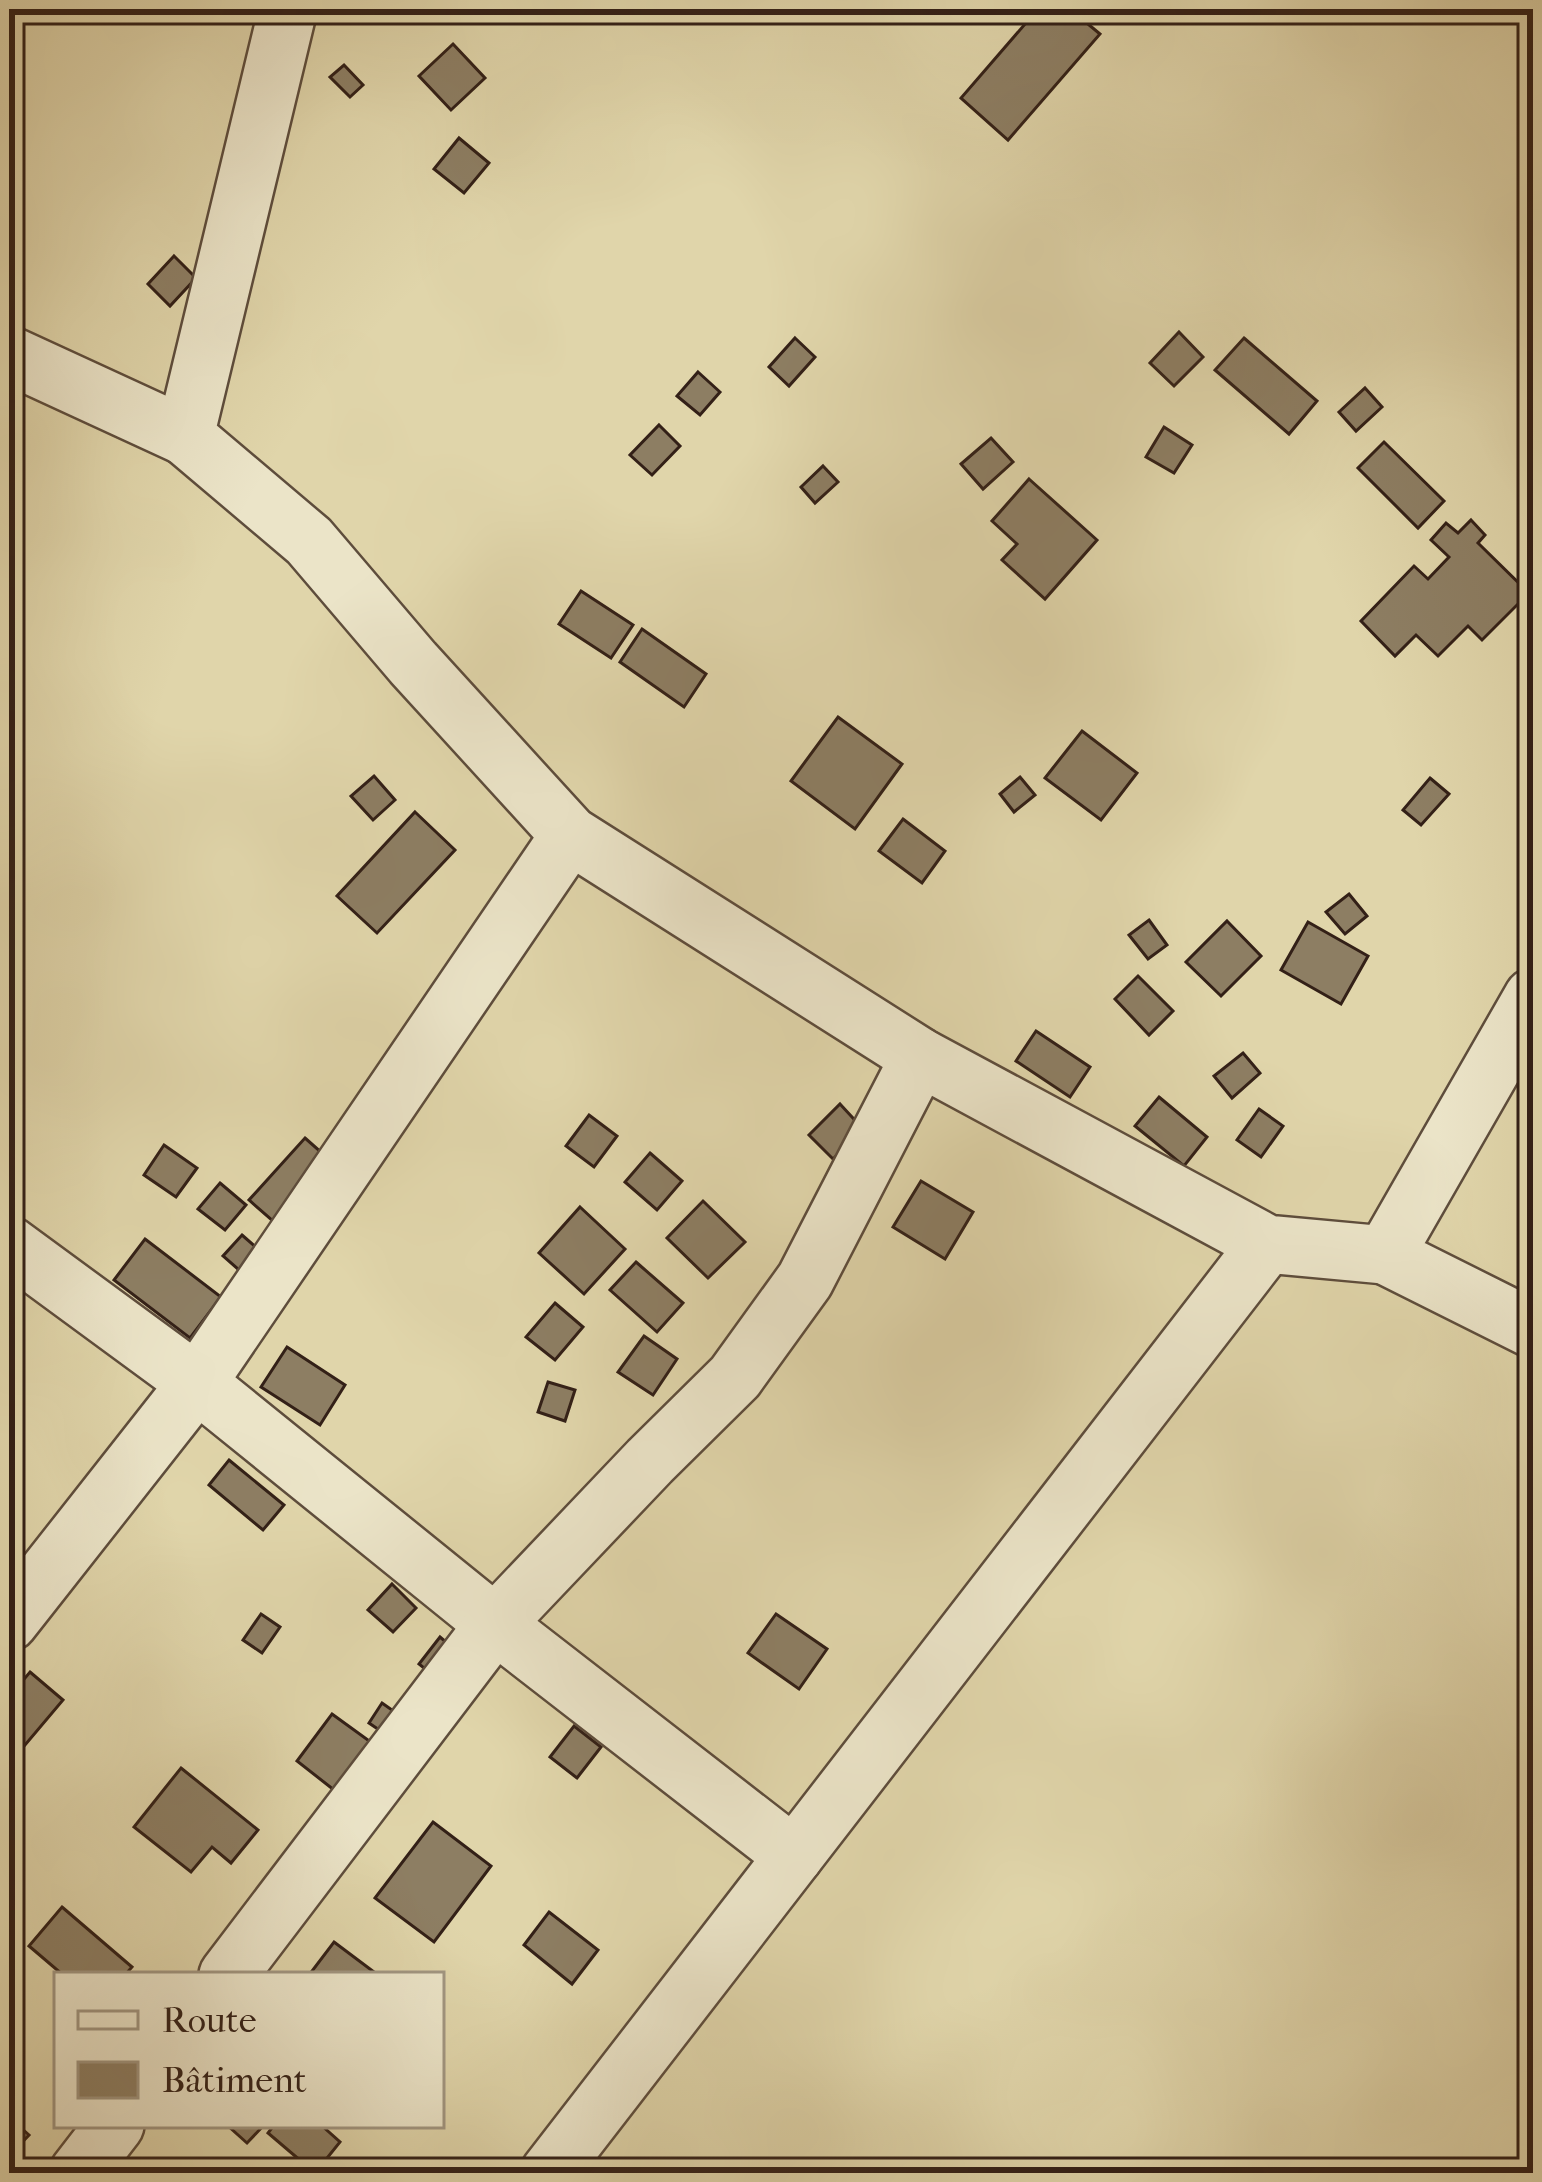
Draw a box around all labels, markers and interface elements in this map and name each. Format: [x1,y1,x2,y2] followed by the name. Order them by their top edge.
[54,1972,444,2128] legend
[162,1999,256,2041] text: Route
[162,2059,307,2101] text: Bâtiment

